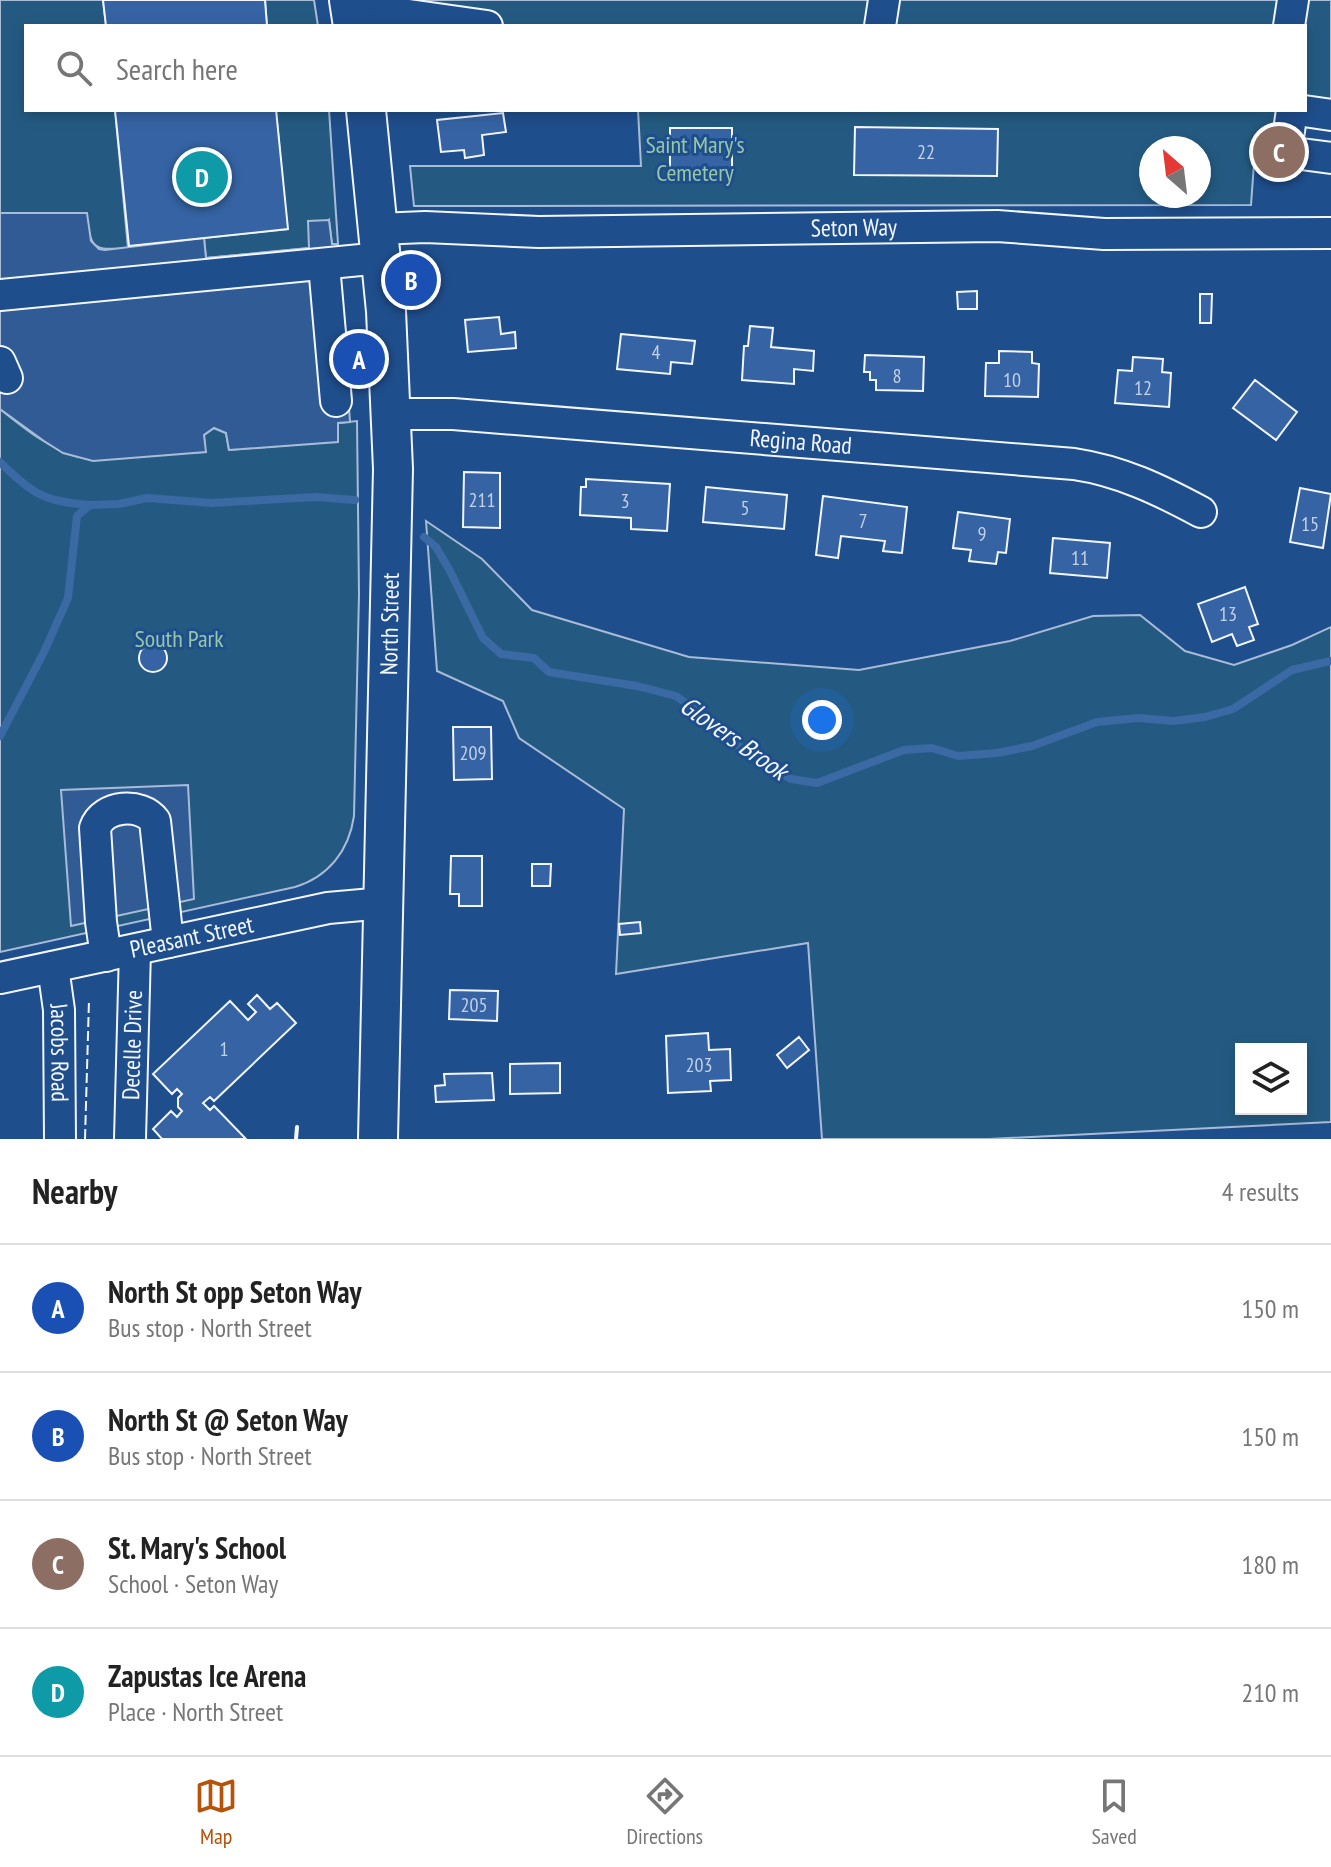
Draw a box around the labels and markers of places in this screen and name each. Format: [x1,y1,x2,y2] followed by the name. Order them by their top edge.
[1253,122,1305,182] pin: C
[176,147,228,207] pin: D
[385,250,437,310] pin: B
[333,329,385,389] pin: A

